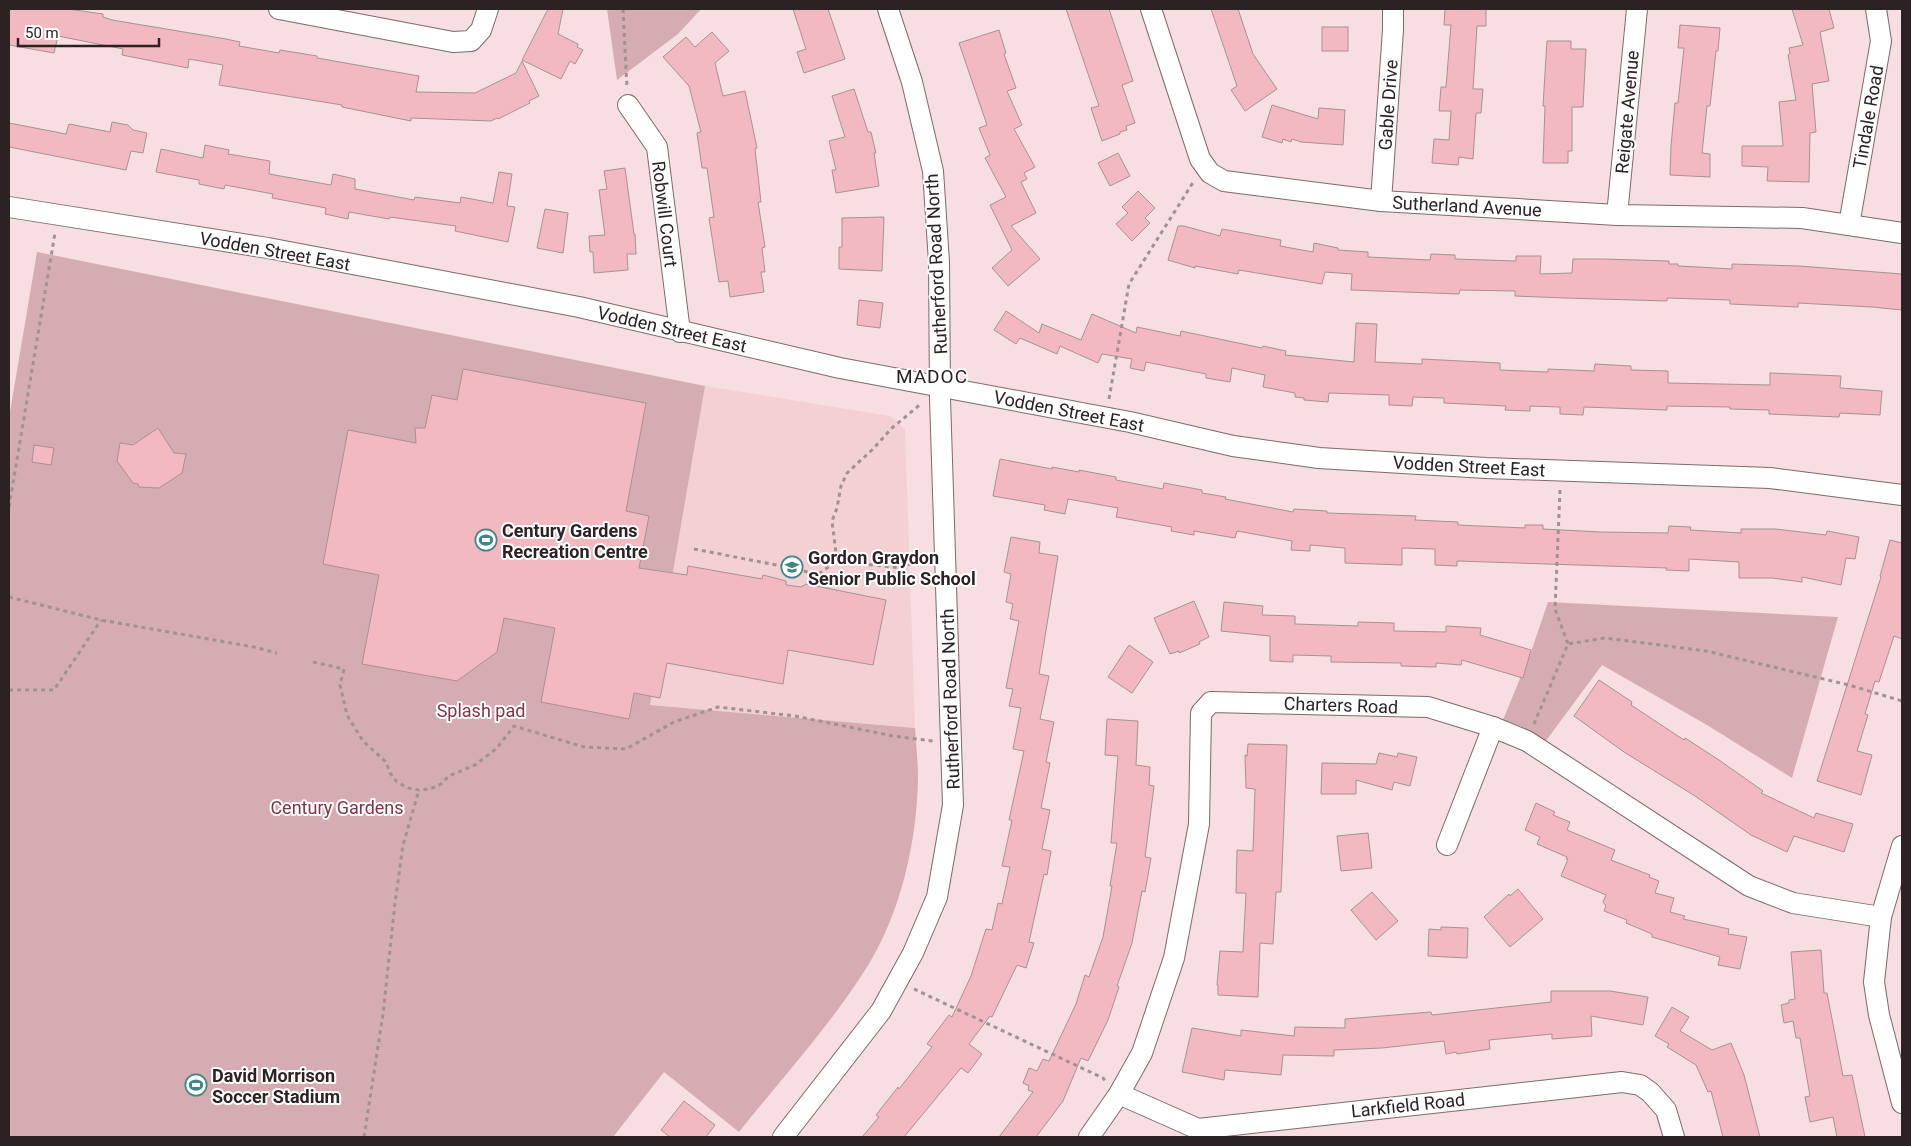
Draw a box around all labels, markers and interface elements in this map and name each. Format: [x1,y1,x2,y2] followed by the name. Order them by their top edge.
[18,15,159,47] scale bar
[25,24,59,42] text: 50 m
[1611,49,1643,175] street label: Reigate Avenue
[1374,59,1402,151] street label: Gable Drive
[1849,64,1887,170] street label: Tindale Road
[648,160,682,268] street label: Robwill Court
[921,173,951,355] street label: Rutherford Road North
[1392,192,1542,220] street label: Sutherland Avenue
[198,227,352,275] street label: Vodden Street East
[595,302,749,356] street label: Vodden Street East
[896,365,968,388] district label: MADOC
[992,386,1146,436] street label: Vodden Street East
[1392,452,1546,480] street label: Vodden Street East
[502,520,648,562] place label: Century Gardens Recreation Centre
[474,528,498,552] sports icon: Century Gardens Recreation Centre
[808,547,976,589] place label: Gordon Graydon Senior Public School
[780,555,804,579] school or university icon: Gordon Graydon Senior Public School
[936,608,964,790] street label: Rutherford Road North
[1283,693,1399,717] street label: Charters Road
[437,700,525,721] park label: Splash pad
[270,797,404,818] park label: Century Gardens
[212,1065,340,1107] place label: David Morrison Soccer Stadium
[184,1073,208,1097] sports icon: David Morrison Soccer Stadium
[1350,1089,1466,1121] street label: Larkfield Road

